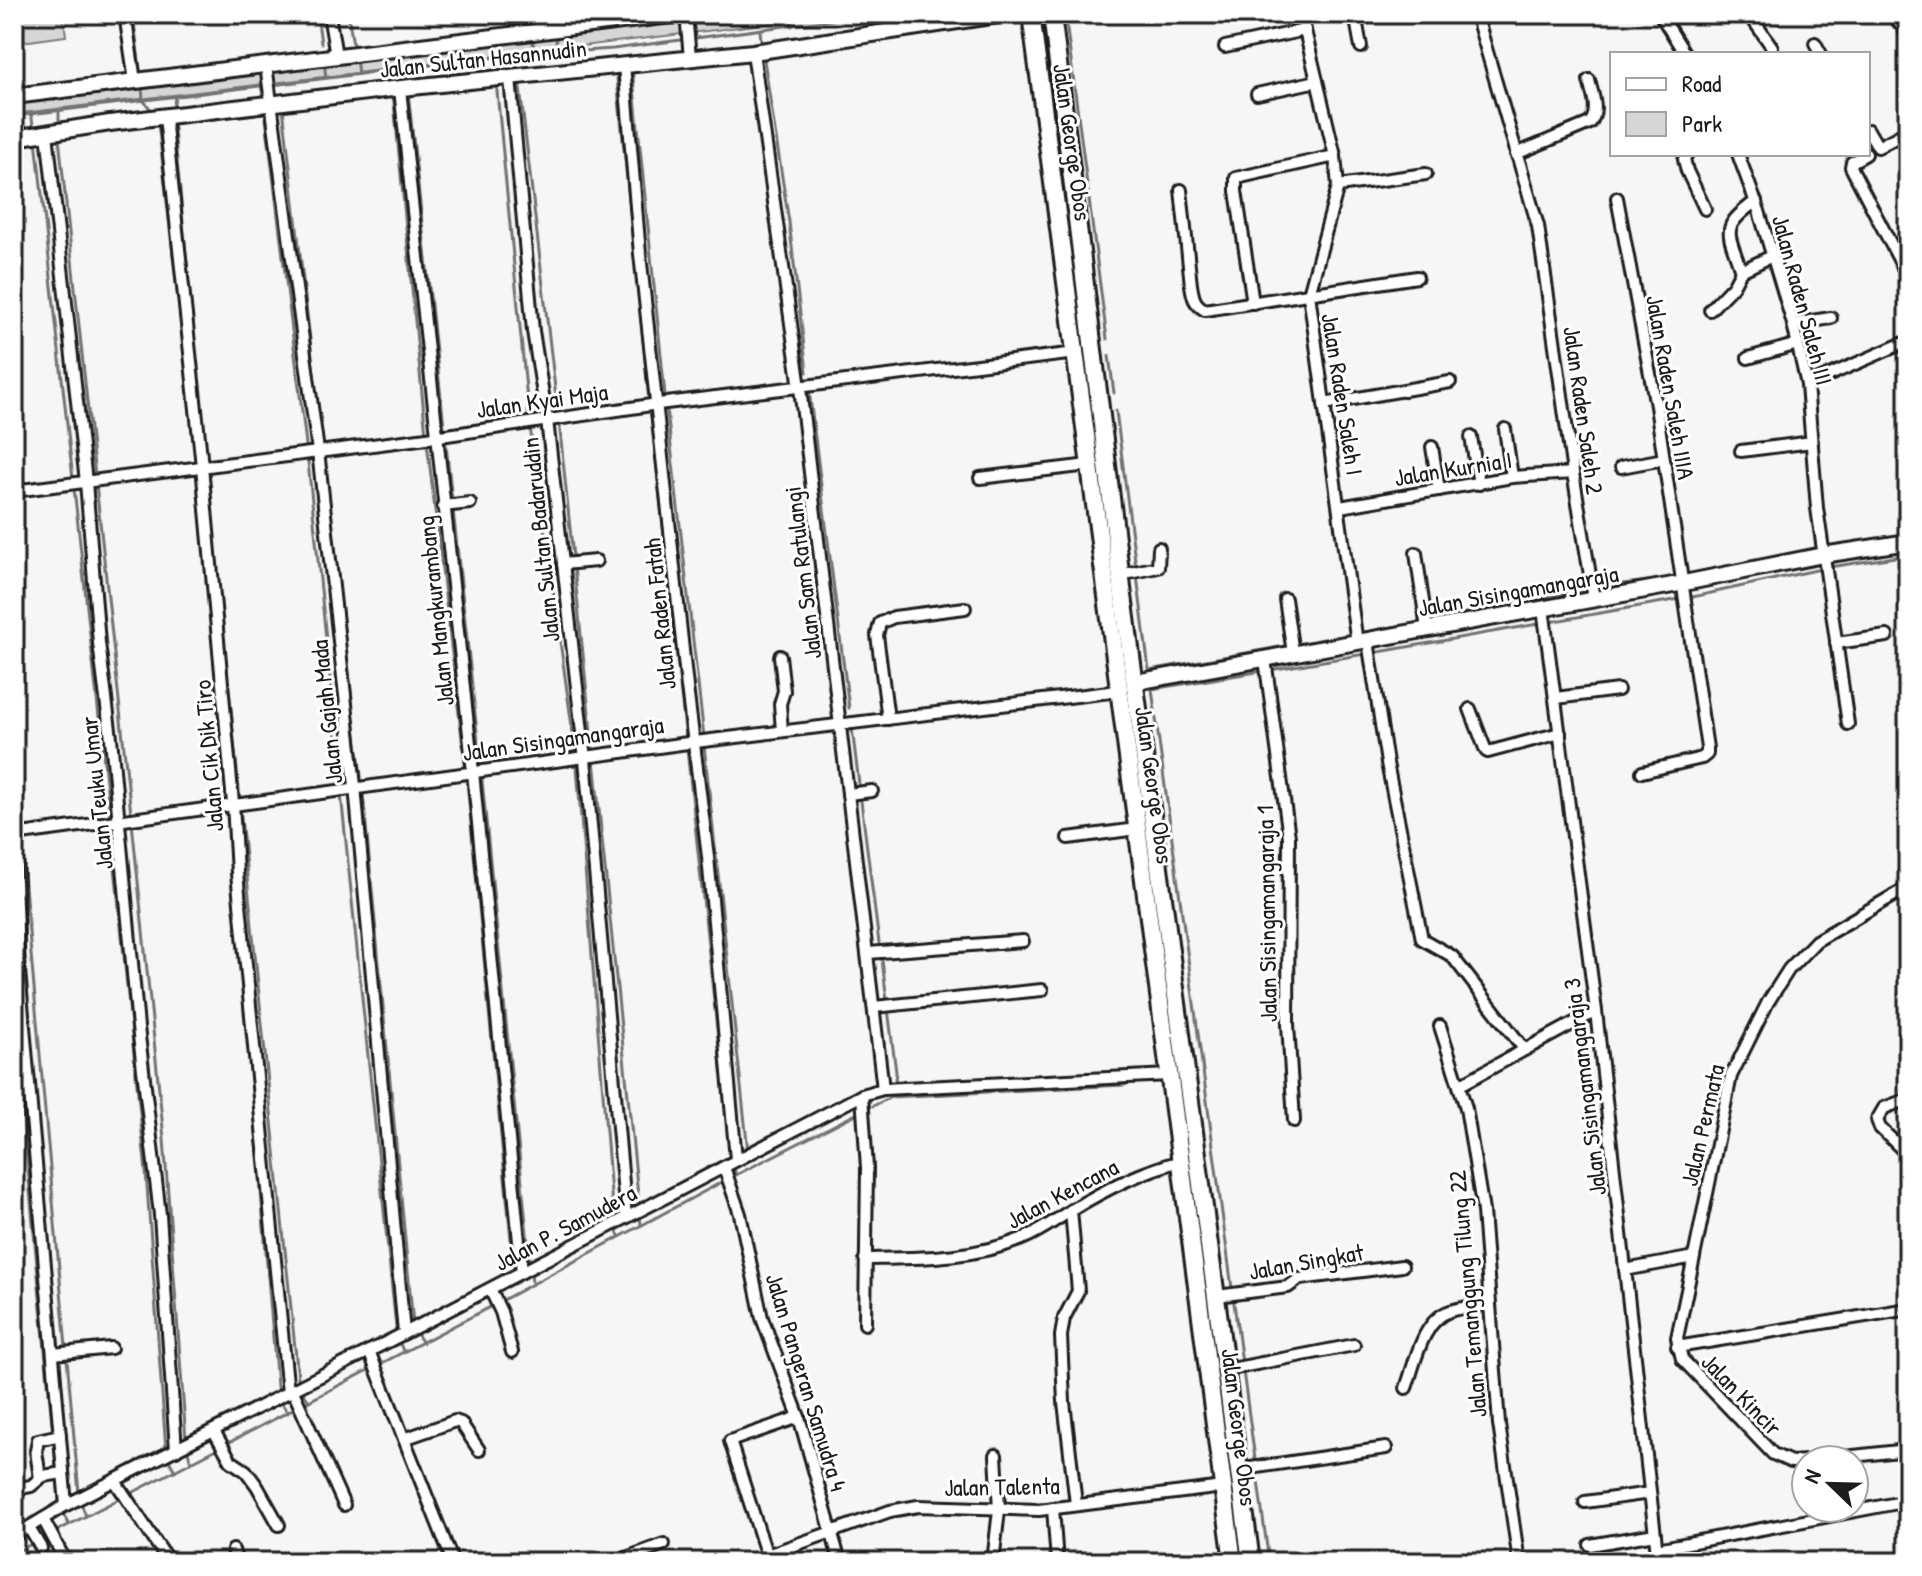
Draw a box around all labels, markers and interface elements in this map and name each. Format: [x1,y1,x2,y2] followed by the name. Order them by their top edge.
[378,31,588,85] street label: Jalan Sultan Hasannudin
[1610,52,1870,156] legend
[1046,61,1100,223] street label: Jalan George Obos
[1682,67,1721,99] text: Road
[1682,107,1722,139] text: Park
[1765,211,1841,389] street label: Jalan Raden Saleh III
[1639,292,1703,482] street label: Jalan Raden Saleh IIIA
[1314,311,1372,477] street label: Jalan Raden Saleh I
[1556,324,1612,496] street label: Jalan Raden Saleh 2
[474,375,610,425] street label: Jalan Kyai Maja
[513,436,567,644] street label: Jalan Sultan Badaruddin
[1392,443,1514,493] street label: Jalan Kurnia I
[776,485,828,661] street label: Jalan Sam Ratulangi
[409,514,461,708] street label: Jalan Mangkurambang
[635,537,683,691] street label: Jalan Raden Fatah
[1415,557,1621,623] street label: Jalan Sisingamangaraja
[303,638,349,786] street label: Jalan Gajah Mada
[185,678,231,833] street label: Jalan Cik Dik Tiro
[1128,704,1182,866] street label: Jalan George Obos
[460,708,666,768] street label: Jalan Sisingamangaraja
[72,715,120,871] street label: Jalan Teuku Umar
[1248,805,1284,1023] street label: Jalan Sisingamangaraja 1
[1555,976,1613,1198] street label: Jalan Sisingamangaraja 3
[1672,1061,1732,1189] street label: Jalan Permata
[1000,1150,1124,1236] street label: Jalan Kencana
[1440,1169,1494,1419] street label: Jalan Temanggung Tilung 22
[488,1176,642,1278] street label: Jalan P. Samudera
[1246,1235,1367,1287] street label: Jalan Singkat
[759,1269,855,1495] street label: Jalan Pangeran Samudra 4
[1214,1346,1266,1508] street label: Jalan George Obos
[1695,1346,1789,1442] street label: Jalan Kincir
[1790,1444,1870,1524] north arrow
[1795,1465,1828,1487] text: N
[944,1469,1060,1503] street label: Jalan Talenta

